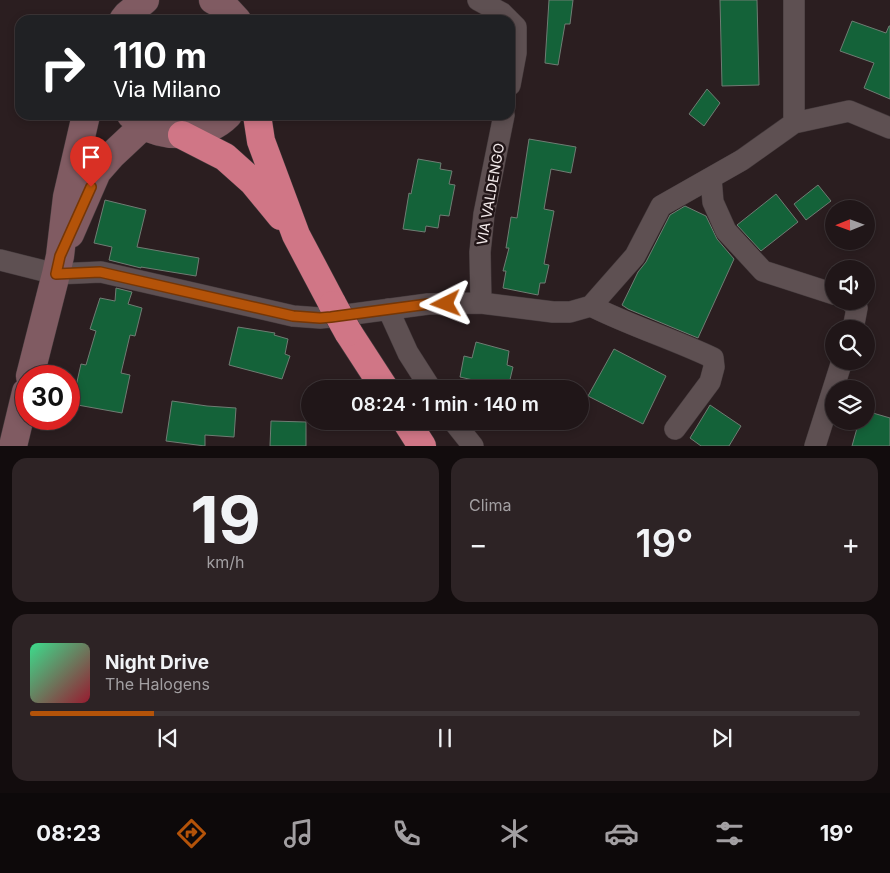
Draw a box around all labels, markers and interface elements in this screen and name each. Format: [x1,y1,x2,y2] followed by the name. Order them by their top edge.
[113,34,207,76] text: 110 m
[30,35,95,100] icon: right
[113,76,221,102] text: Via Milano
[70,136,112,187] pin
[473,142,507,246] street label: VIA VALDENGO
[77,143,105,171] icon: arrive
[825,200,875,250] north arrow
[825,200,875,430] map controls
[825,260,875,310] button: sound
[419,277,471,329] position arrow
[825,320,875,370] button: search
[15,365,80,430] speed limit sign: 30
[825,380,875,430] button: layers
[351,393,539,416] text: 08:24 · 1 min · 140 m
[190,480,261,559] text: 19
[469,495,511,515] text: Clima
[636,520,693,566] text: 19°
[469,527,488,561] text: −
[841,527,860,561] text: +
[206,552,245,572] text: km/h
[105,651,209,674] text: Night Drive
[105,674,210,694] text: The Halogens
[154,724,182,752] icon: previous
[431,724,459,752] icon: pause
[708,724,736,752] icon: next
[174,816,209,851] icon: directions
[281,816,316,851] icon: music
[389,816,424,851] icon: phone
[497,816,532,851] icon: climate
[604,816,639,851] icon: car
[712,816,747,851] icon: filters
[36,820,101,846] text: 08:23
[820,820,854,846] text: 19°

